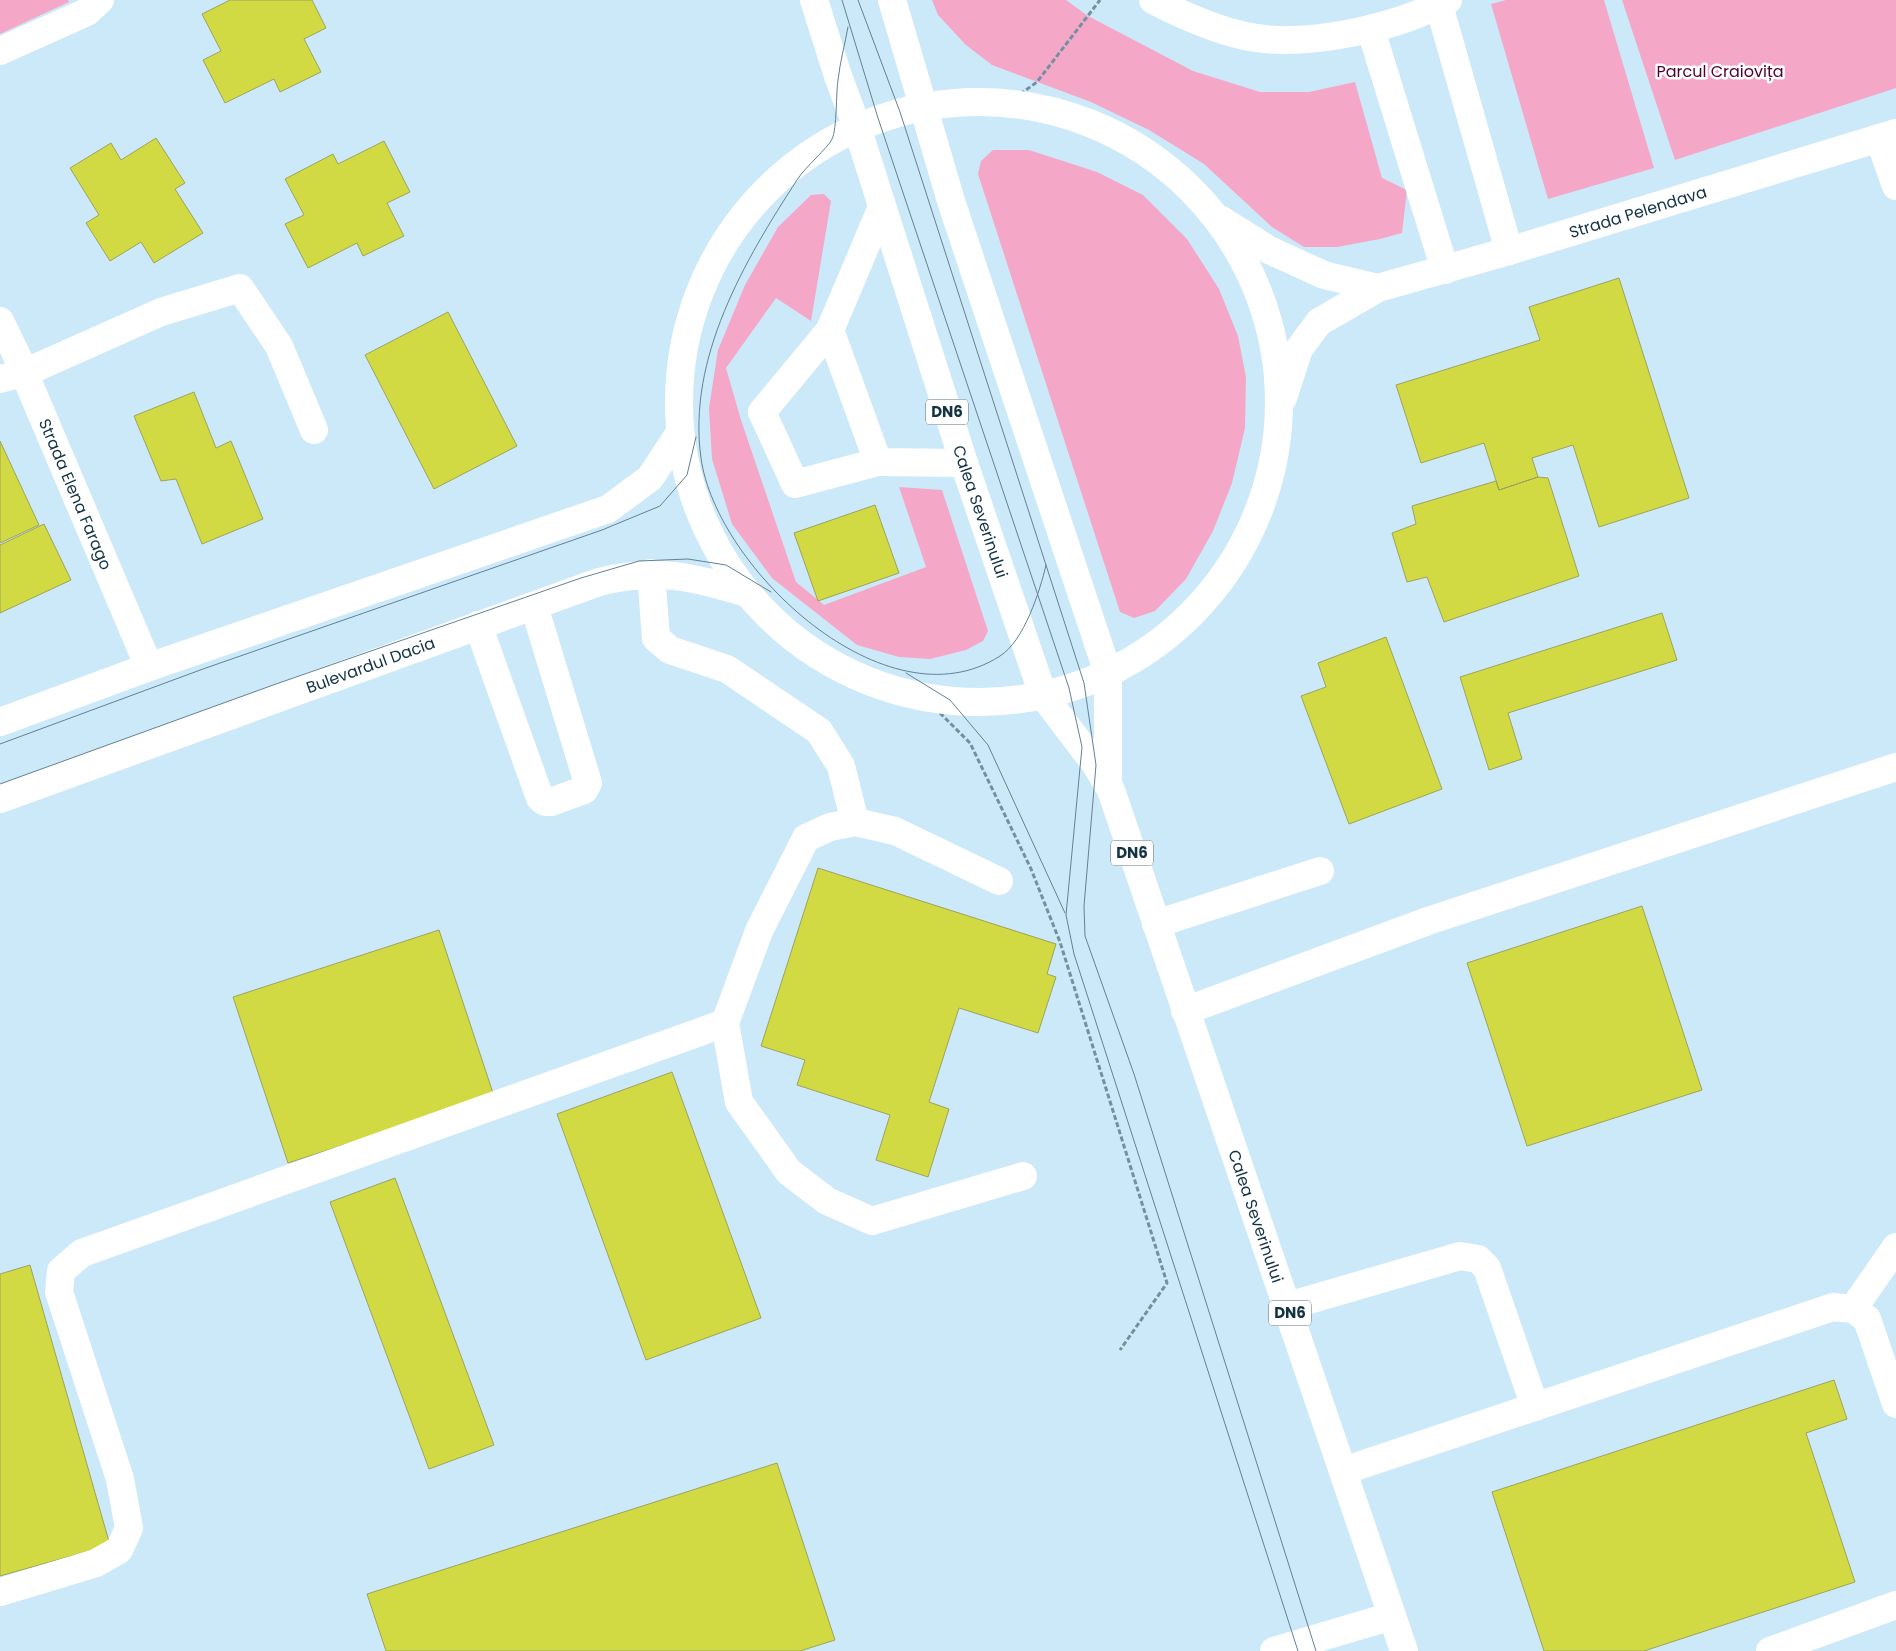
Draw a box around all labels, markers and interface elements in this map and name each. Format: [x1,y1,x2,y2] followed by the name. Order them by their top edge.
[1656,60,1784,83] park label: Parcul Craiovița
[1566,180,1710,244] street label: Strada Pelendava
[926,400,968,424] road number: DN6
[33,415,117,573] street label: Strada Elena Farago
[947,442,1013,581] street label: Calea Severinului
[303,631,438,699] street label: Bulevardul Dacia
[1111,840,1153,866] road number: DN6
[1222,1147,1289,1286] street label: Calea Severinului
[1269,1300,1311,1326] road number: DN6

